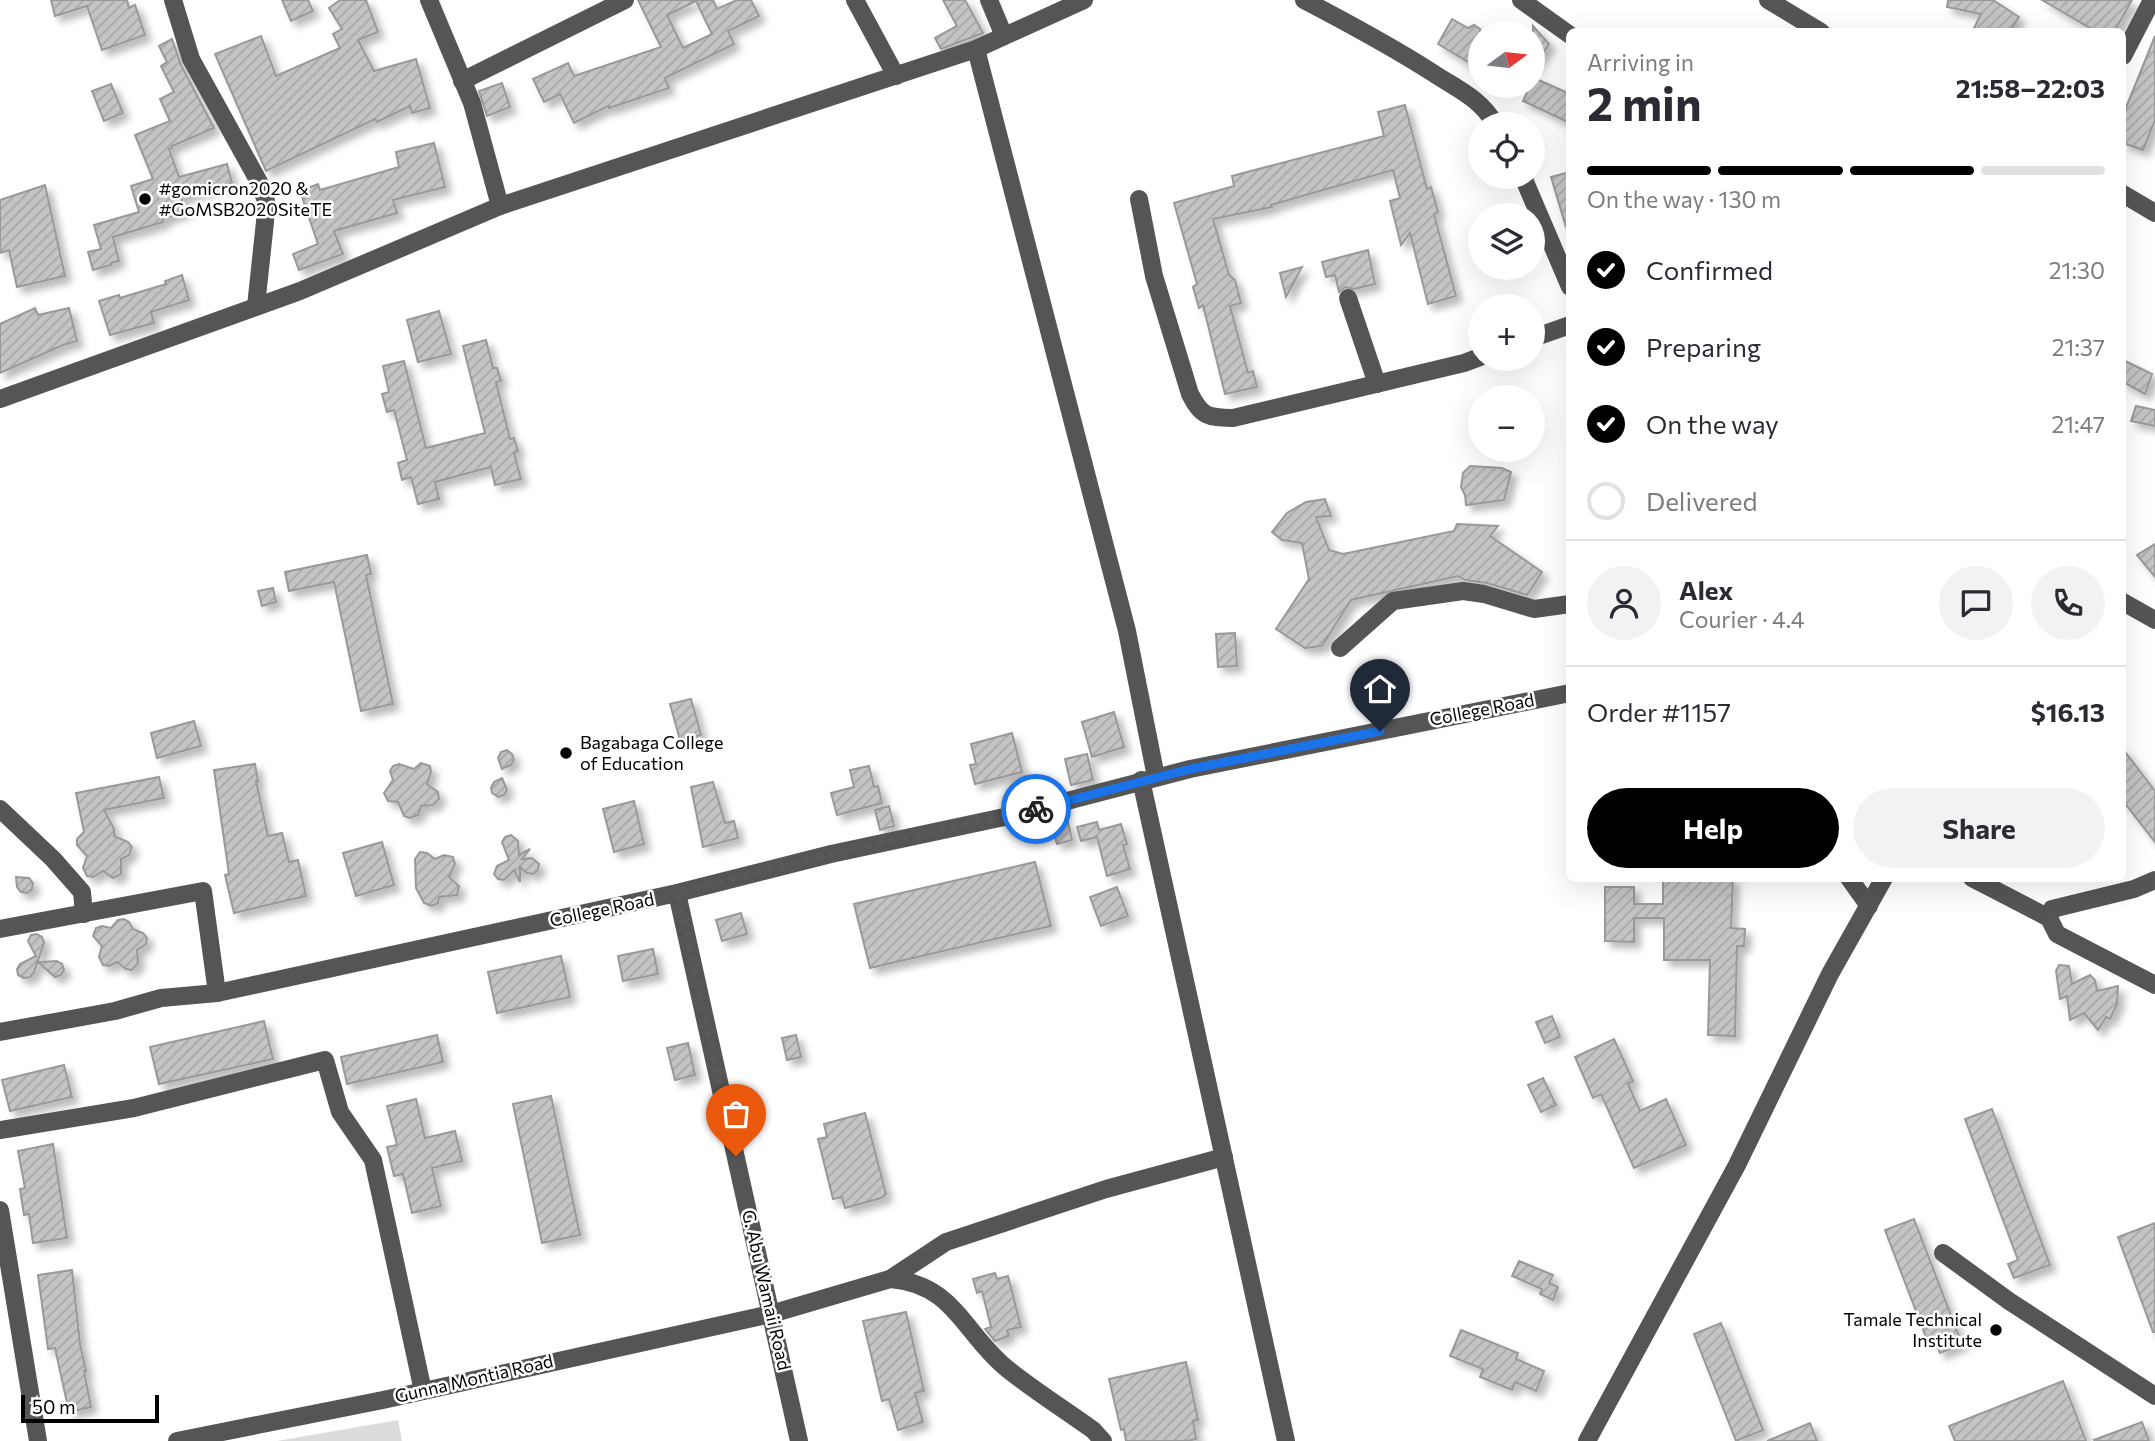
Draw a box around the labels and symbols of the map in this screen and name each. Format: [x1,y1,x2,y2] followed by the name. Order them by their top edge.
[1468,21,1545,98] north arrow
[159,177,332,220] place label: #gomicron2020 & #GoMSB2020SiteTE
[137,191,153,207] marker: #gomicron2020 & #GoMSB2020SiteTE
[1350,659,1410,731] pin
[1428,688,1536,730] street label: College Road
[580,731,723,774] place label: Bagabaga College of Education
[558,745,574,761] marker: Bagabaga College of Education
[1001,774,1071,844] courier
[548,887,656,931] street label: College Road
[706,1084,766,1156] pin
[738,1207,796,1372] street label: G. Abu Wamaii Road
[1843,1308,1982,1351] place label: Tamale Technical Institute
[1988,1322,2004,1338] marker: Tamale Technical Institute
[392,1349,555,1407] street label: Gunna Montia Road
[21,1392,159,1424] scale bar

